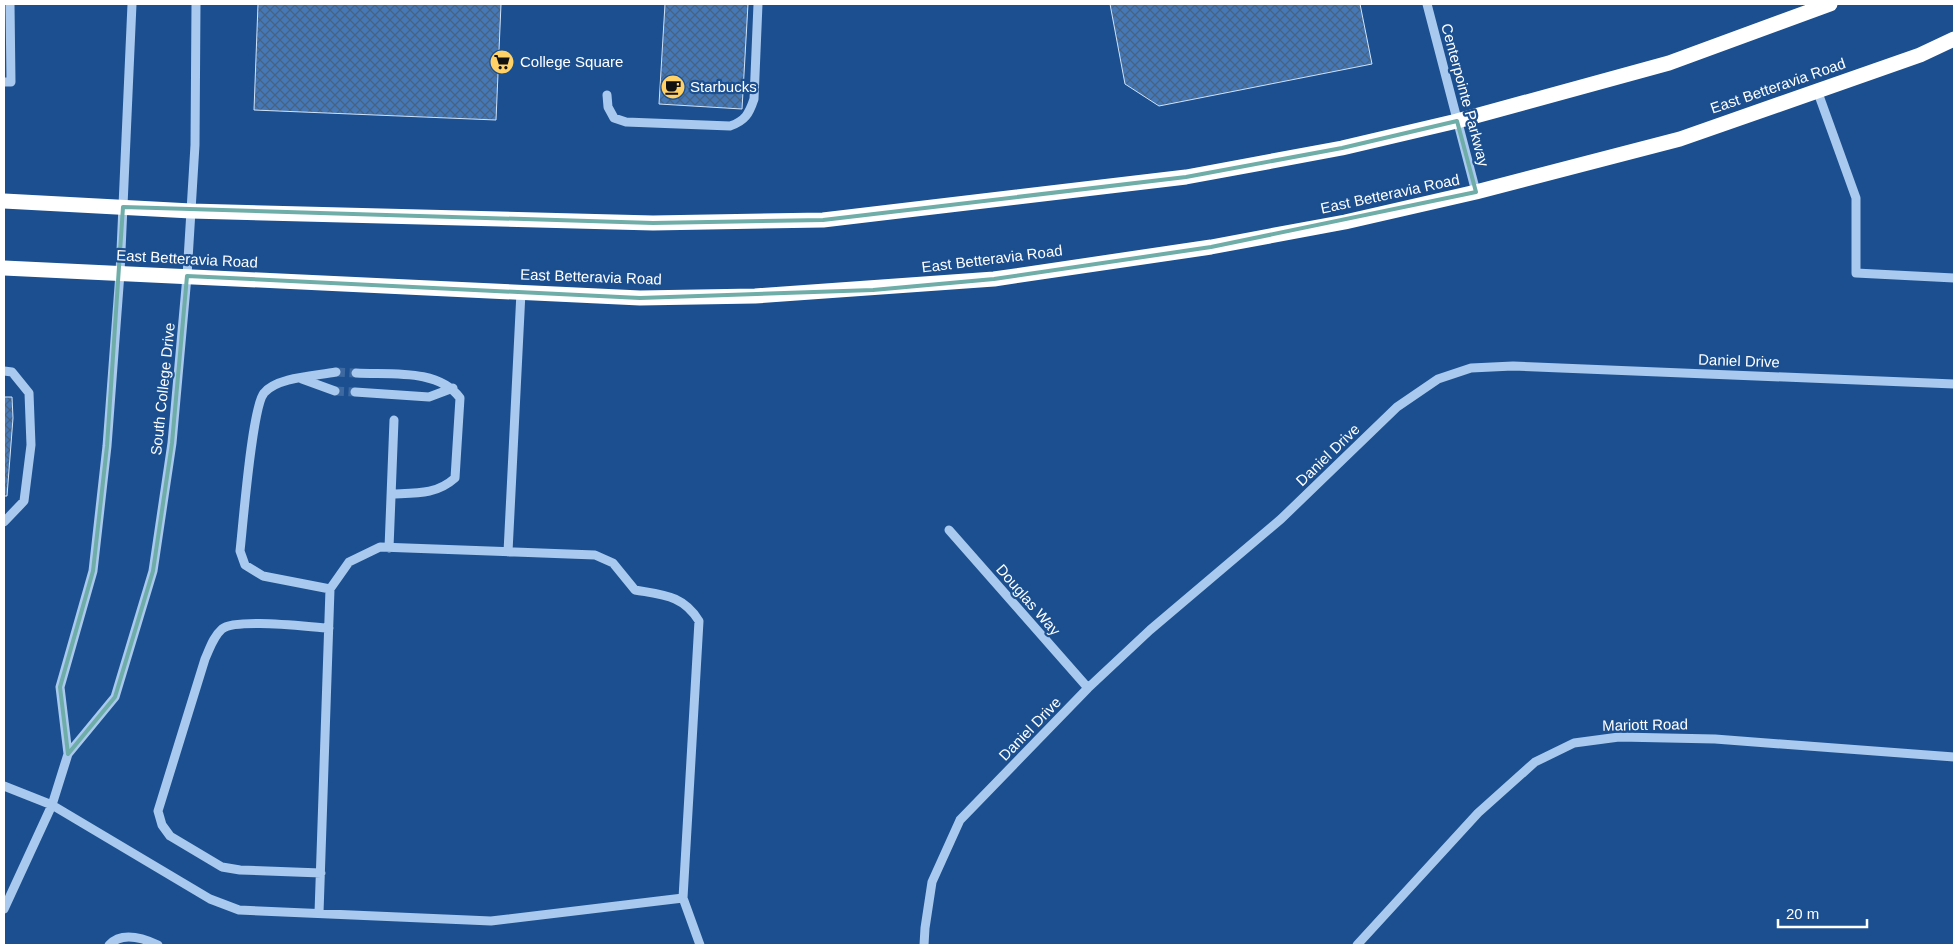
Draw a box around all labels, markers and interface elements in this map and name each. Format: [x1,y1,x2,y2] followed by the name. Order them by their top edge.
[1438,21,1493,169] street label: Centerpointe Parkway
[489,49,515,75] supermarket icon: College Square
[520,53,623,70] place label: College Square
[1708,54,1848,117] street label: East Betteravia Road
[660,74,686,100] cafe icon: Starbucks
[690,78,757,95] place label: Starbucks
[1319,170,1461,217] street label: East Betteravia Road
[921,241,1063,276] street label: East Betteravia Road
[116,246,258,271] street label: East Betteravia Road
[520,266,662,287] street label: East Betteravia Road
[147,322,178,456] street label: South College Drive
[1698,351,1780,370] street label: Daniel Drive
[1292,420,1363,489] street label: Daniel Drive
[993,561,1064,639] street label: Douglas Way
[995,693,1064,764] street label: Daniel Drive
[1602,715,1688,734] street label: Mariott Road
[1778,896,1867,928] scale bar
[1786,905,1819,922] text: 20 m

